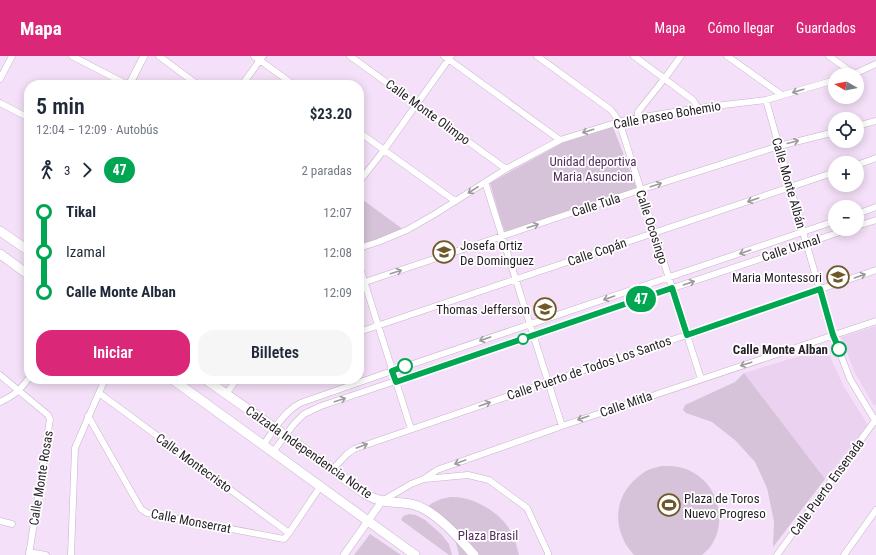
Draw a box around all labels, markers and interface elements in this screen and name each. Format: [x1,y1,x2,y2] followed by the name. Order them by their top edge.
[20,17,62,40] text: Mapa
[655,20,686,36] text: Mapa
[708,20,774,36] text: Cómo llegar
[796,20,856,36] text: Guardados
[828,68,864,104] north arrow
[828,68,864,236] map controls
[383,76,473,148] street label: Calle Monte Olimpo
[791,88,804,95] one-way arrow
[36,94,85,119] text: 5 min
[612,98,722,132] street label: Calle Paseo Bohemio
[310,105,352,123] text: $23.20
[828,112,864,148] button: locate
[36,122,159,137] text: 12:04 – 12:09 · Autobús
[582,128,595,135] one-way arrow
[769,136,809,230] street label: Calle Monte Albán
[787,138,800,146] one-way arrow
[550,154,636,184] park label: Unidad deportiva Maria Asuncion
[828,156,864,192] button: +
[36,159,58,181] icon: walk
[76,159,98,181] icon: forward
[112,162,127,178] text: 47
[64,163,70,178] text: 3
[301,163,352,178] text: 2 paradas
[650,181,662,189] one-way arrow
[468,186,479,194] one-way arrow
[633,188,671,266] street label: Calle Ocosingo
[570,190,622,220] street label: Calle Tula
[748,196,760,204] one-way arrow
[828,200,864,236] button: −
[66,203,96,221] text: Tikal
[323,205,352,220] text: 12:07
[526,222,539,229] one-way arrow
[760,231,822,265] street label: Calle Uxmal
[565,235,629,269] street label: Calle Copán
[460,238,534,268] place label: Josefa Ortiz De Dominguez
[431,239,457,265] school or university icon: Josefa Ortiz De Dominguez
[66,243,105,261] text: Izamal
[323,245,352,260] text: 12:08
[739,248,751,256] one-way arrow
[825,264,851,290] school or university icon: Maria Montessori
[389,268,402,275] one-way arrow
[732,270,822,285] place label: Maria Montessori
[853,271,865,279] one-way arrow
[682,278,694,286] one-way arrow
[66,283,176,301] text: Calle Monte Alban
[323,285,352,300] text: 12:09
[623,286,659,312] line badge: 47
[634,291,648,307] text: 47
[603,294,615,302] one-way arrow
[532,296,558,322] school or university icon: Thomas Jefferson
[436,302,530,317] place label: Thomas Jefferson
[36,330,190,376] button: Iniciar
[198,330,352,376] button: Billetes
[505,333,673,403] street label: Calle Puerto de Todos Los Santos
[517,333,529,345] unlabelled marker
[479,336,492,343] one-way arrow
[831,341,847,357] marker: Calle Monte Alban
[733,342,828,357] place label: Calle Monte Alban
[397,358,413,374] unlabelled marker
[740,361,753,368] one-way arrow
[598,388,654,420] street label: Calle Mitla
[333,396,346,403] one-way arrow
[478,399,490,407] one-way arrow
[243,403,375,501] street label: Calzada Independencia Norte
[577,415,589,423] one-way arrow
[26,429,56,526] street label: Calle Monte Rosas
[153,430,235,496] street label: Calle Montecristo
[787,436,867,538] street label: Calle Puerto Ensenada
[355,442,368,449] one-way arrow
[454,459,467,466] one-way arrow
[684,491,766,521] place label: Plaza de Toros Nuevo Progreso
[656,492,682,518] sports icon: Plaza de Toros Nuevo Progreso
[150,506,232,536] street label: Calle Monserrat
[458,528,518,543] park label: Plaza Brasil

